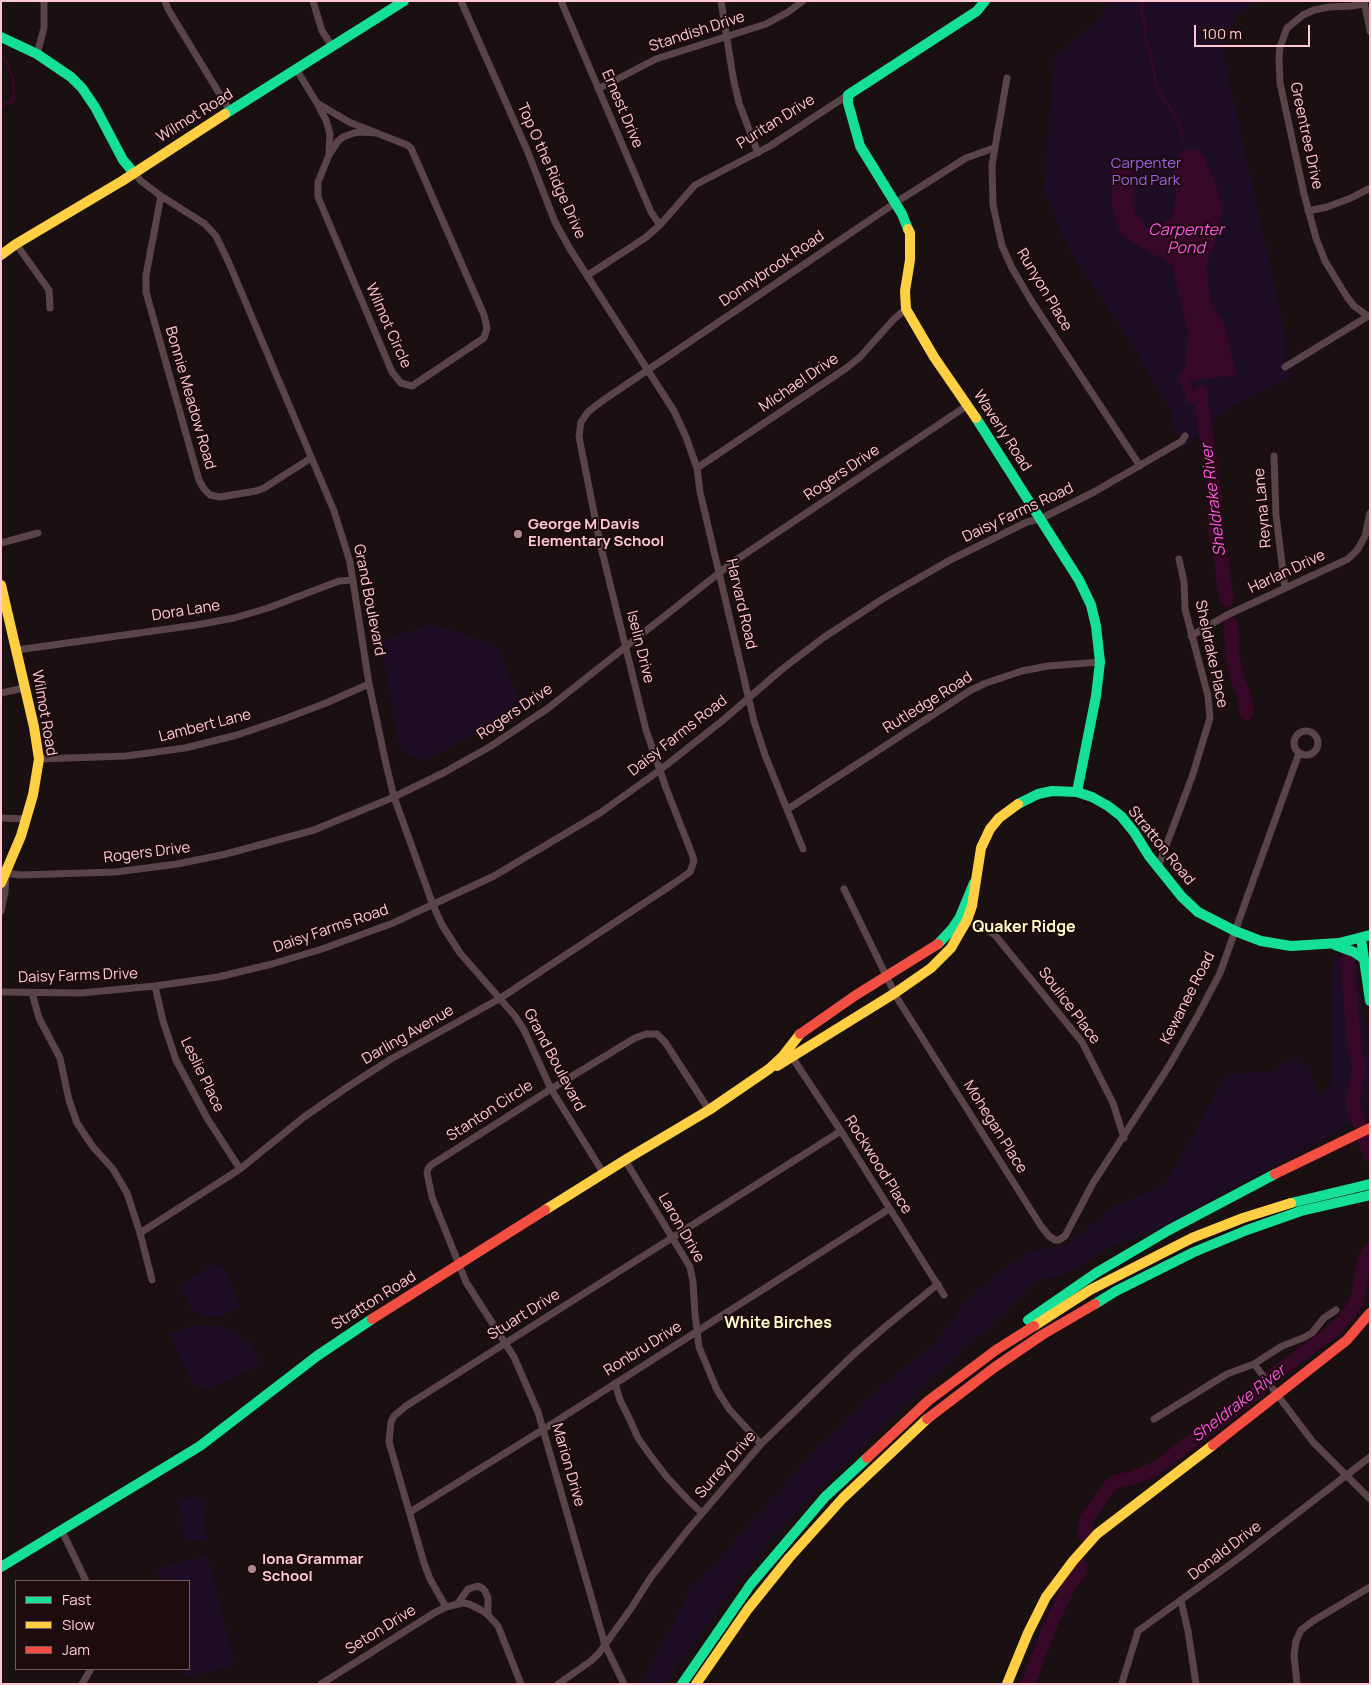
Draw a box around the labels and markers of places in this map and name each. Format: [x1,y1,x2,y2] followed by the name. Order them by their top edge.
[528,516,664,551] place label: George M Davis Elementary School
[512,528,524,540] marker: George M Davis Elementary School
[262,1551,364,1586] place label: Iona Grammar School
[246,1563,258,1575] marker: Iona Grammar School

